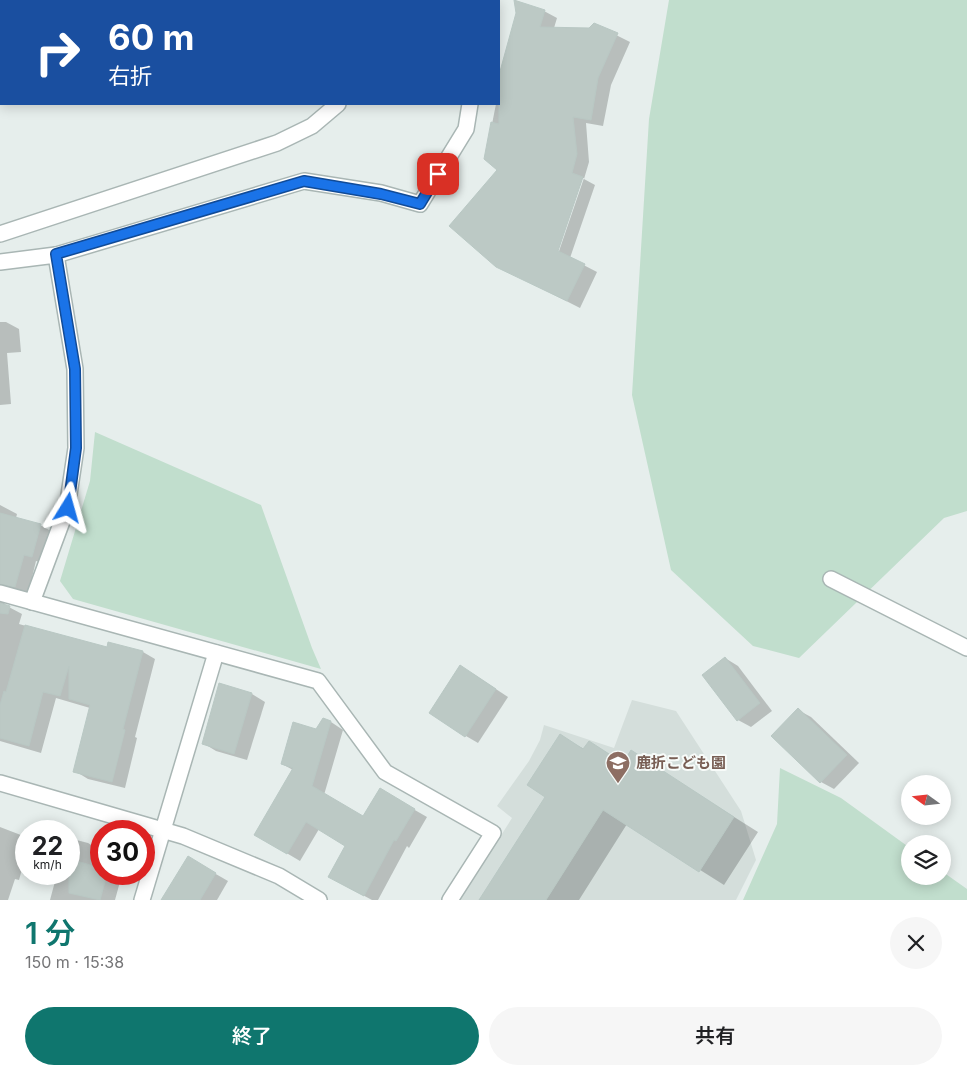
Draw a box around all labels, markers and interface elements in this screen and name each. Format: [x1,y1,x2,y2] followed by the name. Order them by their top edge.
[108,16,195,58] text: 60 m
[25,20,90,85] icon: right
[108,63,152,89] text: 右折
[417,153,459,195] pin
[424,160,452,188] icon: arrive
[41,481,93,533] position arrow
[605,750,631,784] school or university icon: 鹿折こども園
[636,753,726,772] place label: 鹿折こども園
[901,775,951,825] north arrow
[901,775,951,885] map controls
[90,820,155,885] speed limit sign: 30
[32,831,63,861] text: 22
[901,835,951,885] button: layers
[33,857,62,872] text: km/h
[25,915,75,951] text: 1 分
[890,917,942,969] button: close
[25,952,124,972] text: 150 m · 15:38
[25,1007,479,1065] button: 終了
[489,1007,942,1065] button: 共有

